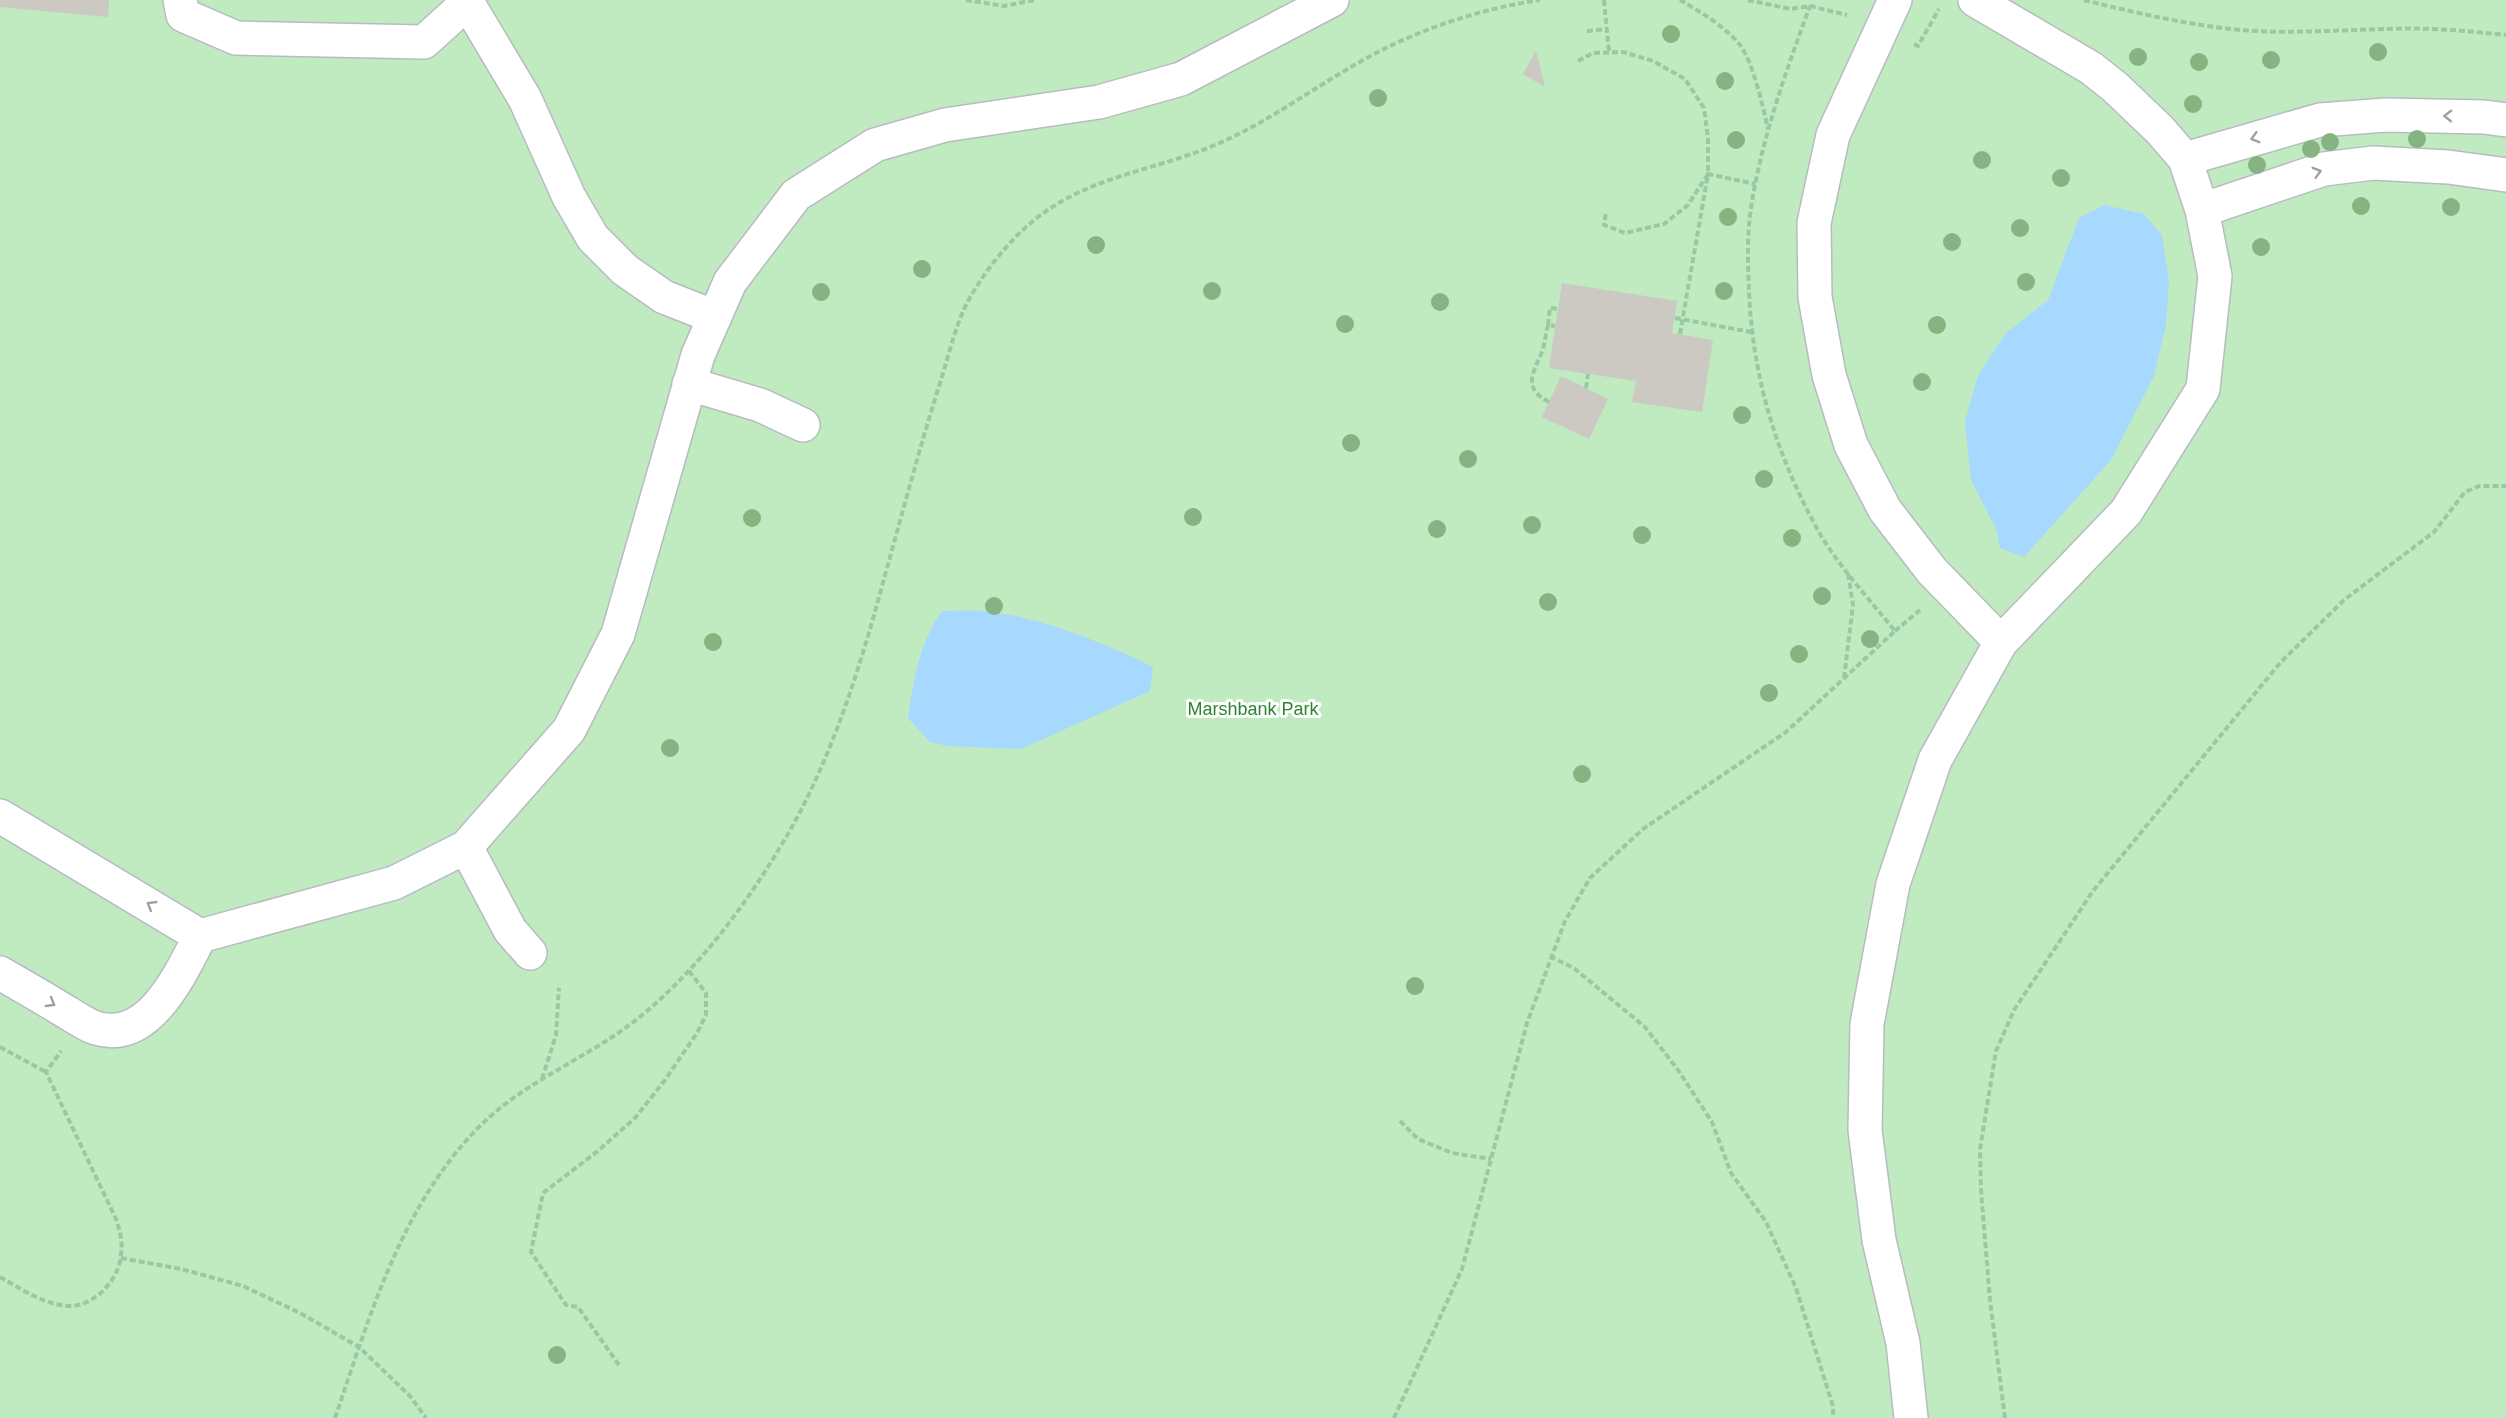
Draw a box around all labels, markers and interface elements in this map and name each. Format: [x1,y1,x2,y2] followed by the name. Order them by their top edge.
[2443,110,2452,123] one-way arrow
[2251,131,2261,143] one-way arrow
[2312,167,2322,179] one-way arrow
[1187,699,1320,719] park label: Marshbank Park
[147,900,157,912] one-way arrow
[45,995,55,1007] one-way arrow

